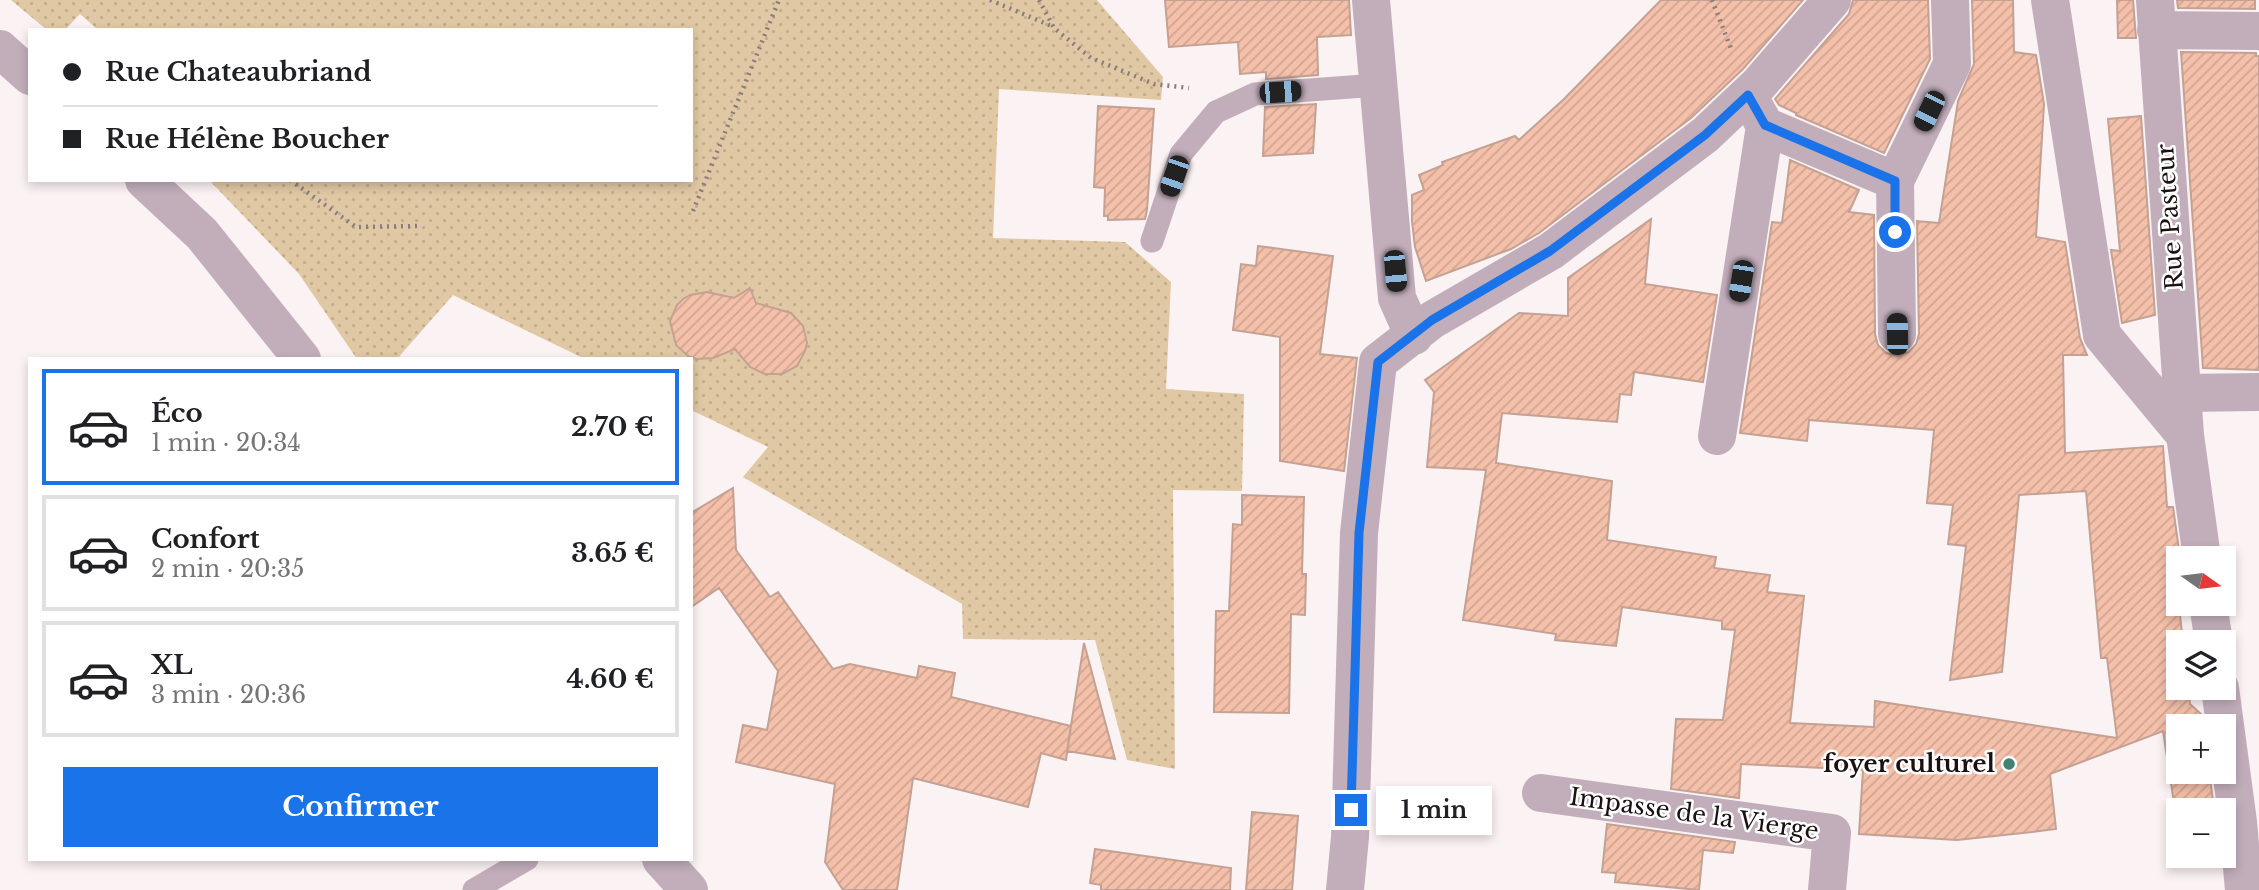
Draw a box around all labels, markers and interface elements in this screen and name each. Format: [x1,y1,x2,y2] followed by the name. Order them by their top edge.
[105,56,372,88] text: Rue Chateaubriand
[1259,80,1302,104] car
[1911,88,1948,134] car
[105,123,389,155] text: Rue Hélène Boucher
[2150,142,2189,291] street label: Rue Pasteur
[1158,153,1191,199] car
[1879,216,1911,248] route start
[1383,249,1408,293] car
[1728,259,1755,303] car
[1887,313,1908,355] car
[67,396,130,459] icon: car
[151,397,203,429] text: Éco
[571,411,654,443] text: 2.70 €
[151,429,301,457] text: 1 min · 20:34
[67,522,130,585] icon: car
[151,523,260,555] text: Confort
[571,537,654,569] text: 3.65 €
[2166,546,2236,616] north arrow
[2166,546,2236,868] map controls
[151,555,304,583] text: 2 min · 20:35
[2166,630,2236,700] button: layers
[67,648,130,711] icon: car
[151,649,193,681] text: XL
[566,663,654,695] text: 4.60 €
[151,681,306,709] text: 3 min · 20:36
[2166,714,2236,784] button: +
[1823,749,1995,778] place label: foyer culturel
[2001,756,2017,772] marker: foyer culturel
[63,767,658,847] button: Confirmer
[1568,782,1821,845] street label: Impasse de la Vierge
[1376,786,1491,834] callout: 1 min
[1335,794,1367,826] route end
[1401,796,1467,824] text: 1 min
[2166,798,2236,868] button: −

